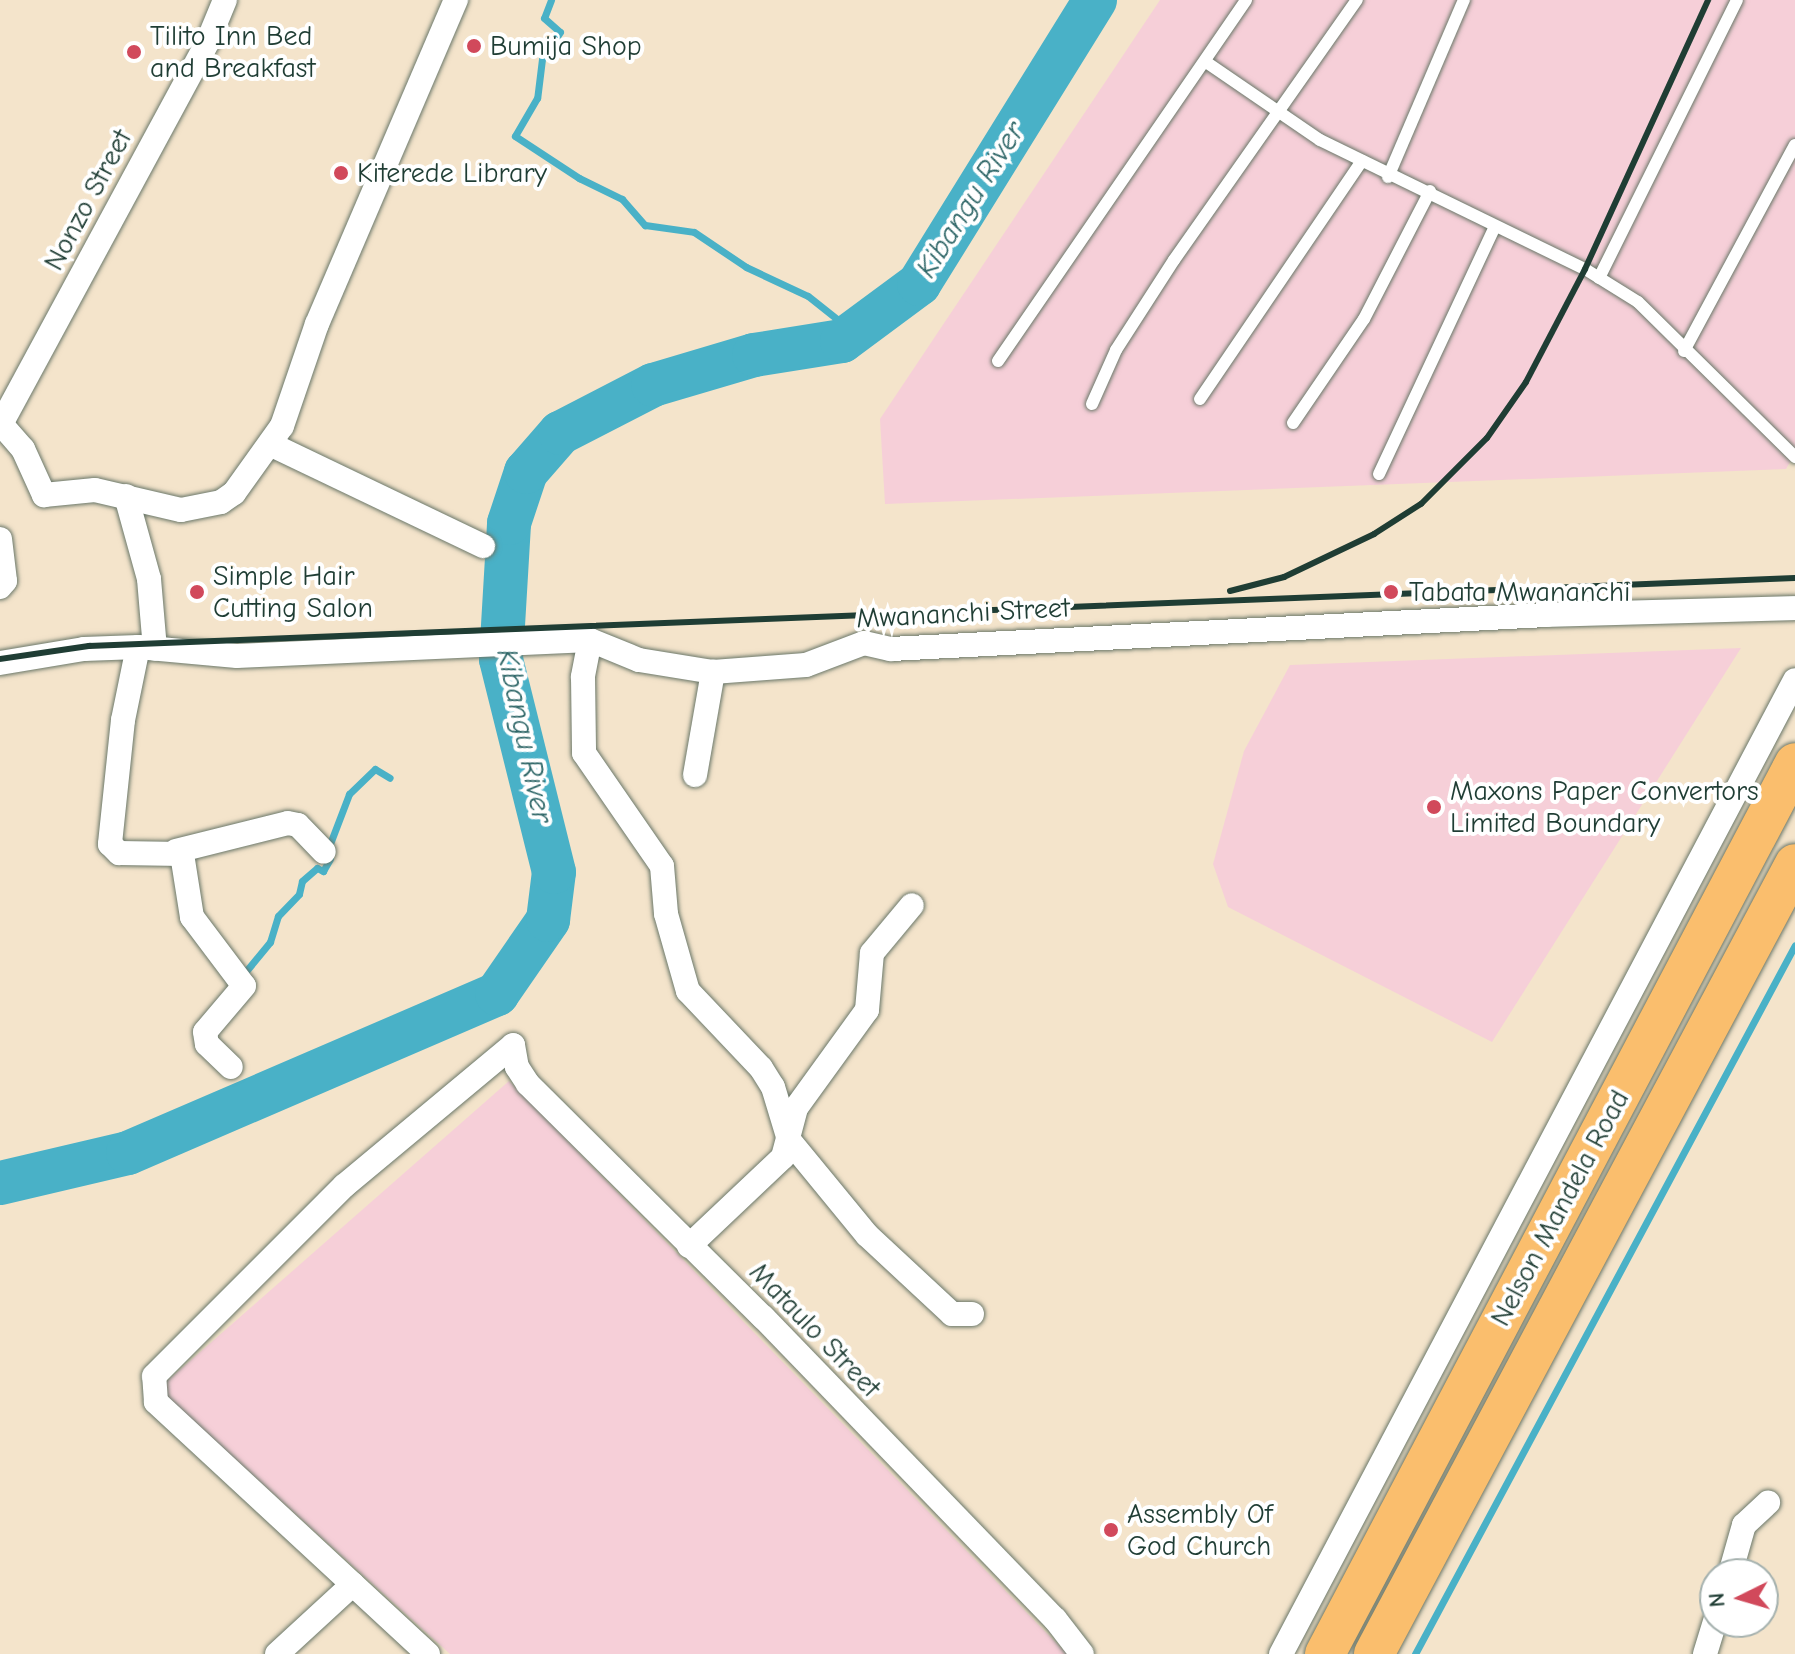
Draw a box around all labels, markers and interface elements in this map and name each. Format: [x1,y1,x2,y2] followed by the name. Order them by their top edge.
[150,19,316,85] place label: Tilito Inn Bed and Breakfast
[490,29,642,63] place label: Bumija Shop
[465,37,483,55] marker: Bumija Shop
[125,43,143,61] marker: Tilito Inn Bed and Breakfast
[909,115,1033,285] water label: Kibangu River
[37,124,139,276] street label: Nonzo Street
[357,156,547,190] place label: Kiterede Library
[332,164,350,182] marker: Kiterede Library
[213,559,373,625] place label: Simple Hair Cutting Salon
[1409,575,1630,609] place label: Tabata Mwananchi
[1380,581,1402,603] marker: Tabata Mwananchi
[188,583,206,601] marker: Simple Hair Cutting Salon
[855,591,1071,635] street label: Mwananchi Street
[488,646,560,826] water label: Kibangu River
[1450,774,1759,840] place label: Maxons Paper Convertors Limited Boundary
[1425,798,1443,816] marker: Maxons Paper Convertors Limited Boundary
[1484,1084,1636,1332] street label: Nelson Mandela Road
[742,1256,888,1404] street label: Mataulo Street
[1127,1497,1272,1563] place label: Assembly Of God Church
[1102,1521,1120,1539] marker: Assembly Of God Church
[1699,1558,1779,1638] north arrow
[1704,1592,1731,1608] text: N

